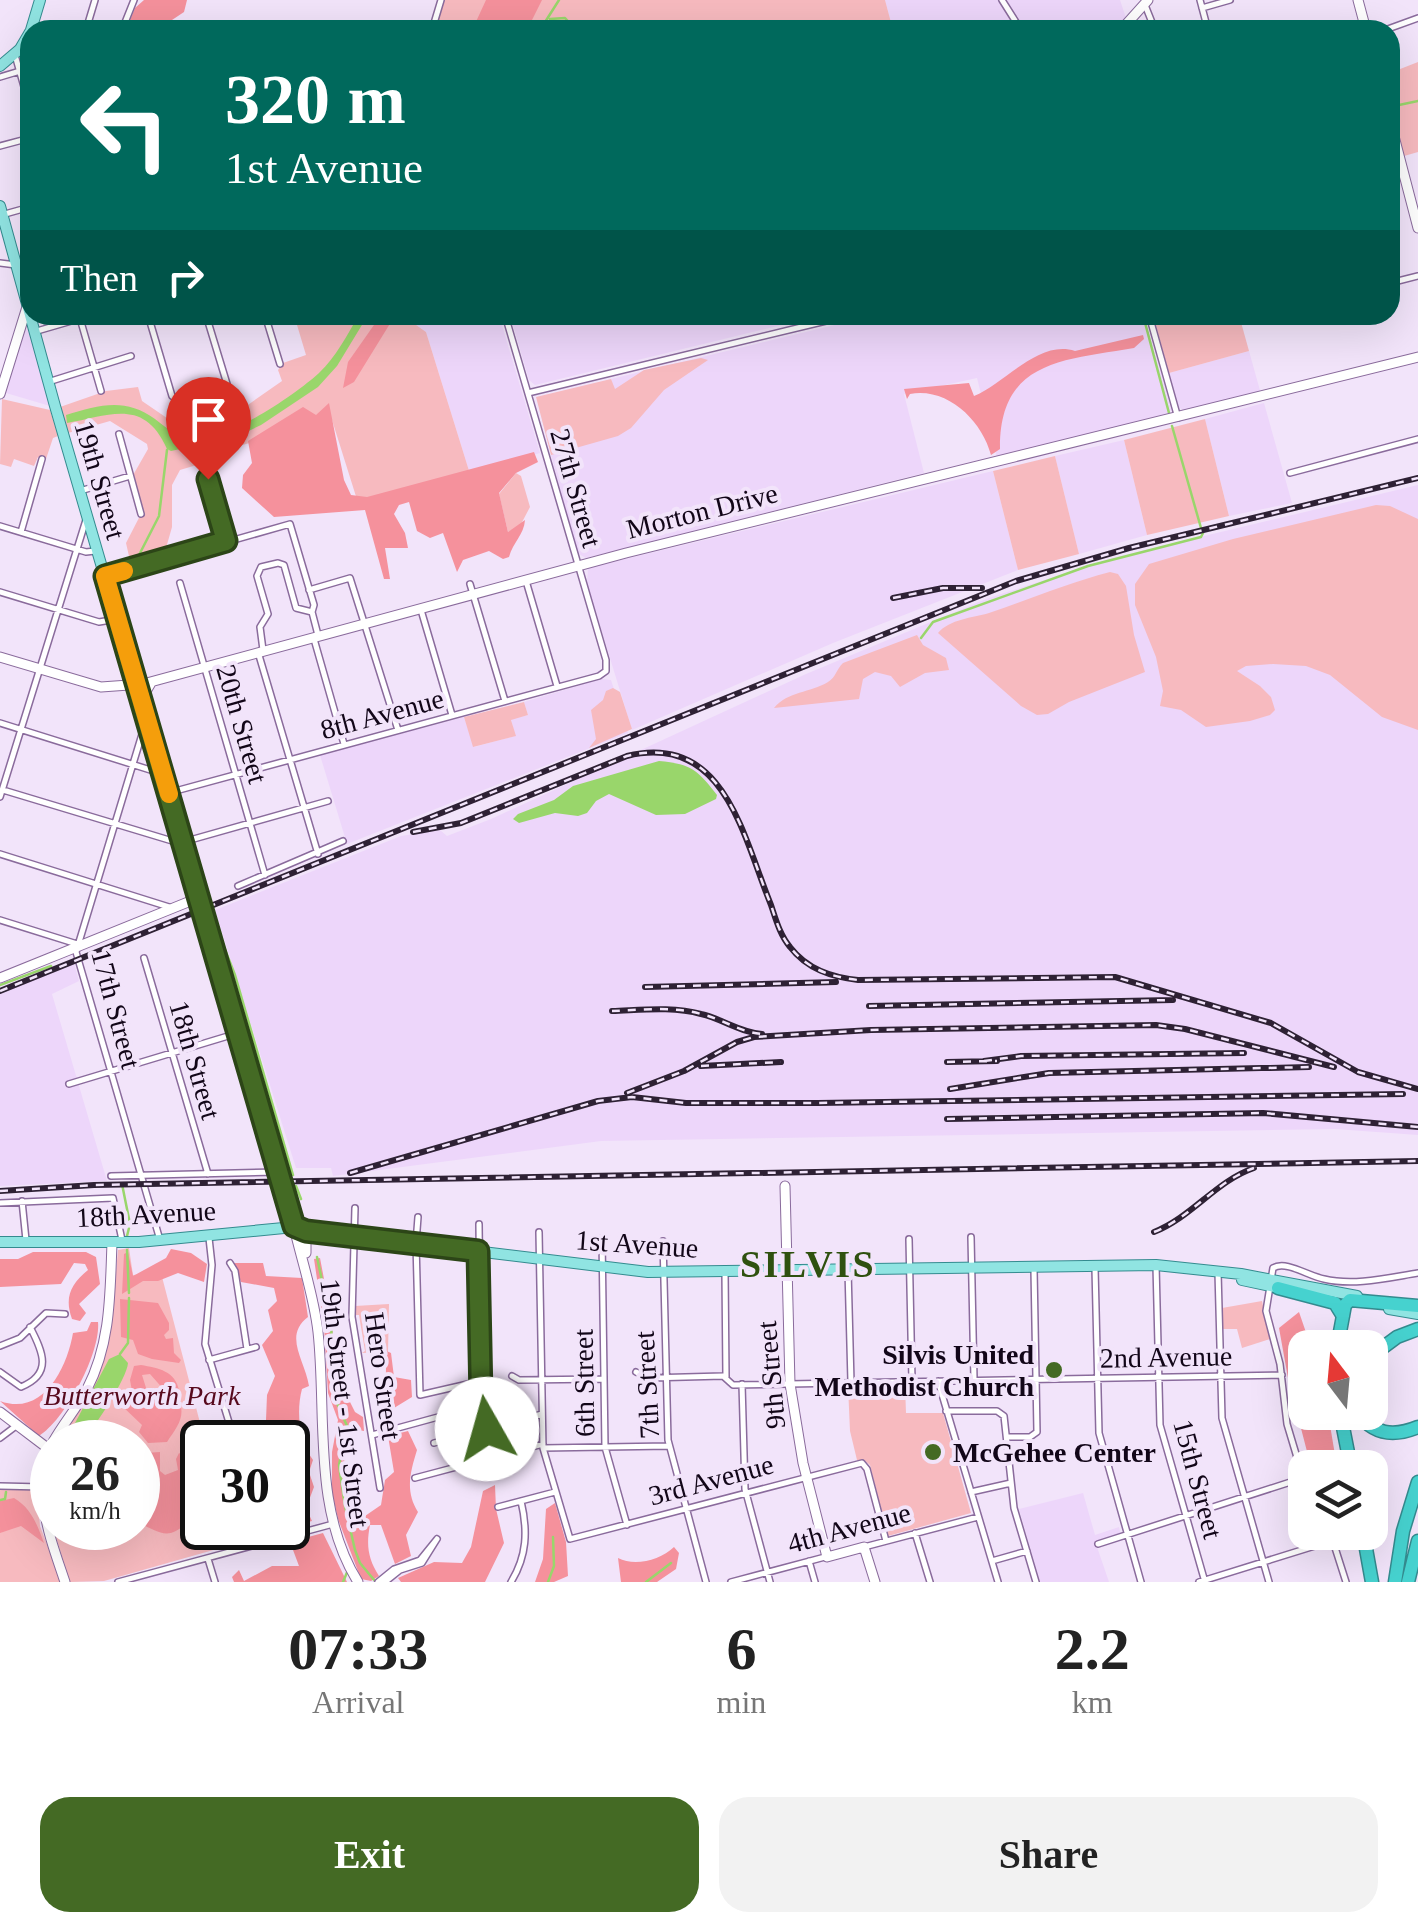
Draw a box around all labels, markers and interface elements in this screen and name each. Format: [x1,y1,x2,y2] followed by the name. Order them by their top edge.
[60,60,190,190] icon: left
[225,61,406,138] text: 320 m
[225,143,423,193] text: 1st Avenue
[158,250,213,305] icon: right
[60,257,138,299] text: Then
[166,377,251,480] pin
[181,392,236,447] icon: arrive
[68,417,132,543] street label: 19th Street
[544,425,608,551] street label: 27th Street
[623,477,781,545] street label: Morton Drive
[210,661,274,787] street label: 20th Street
[317,683,447,745] street label: 8th Avenue
[85,946,147,1072] street label: 17th Street
[163,997,227,1123] street label: 18th Street
[75,1195,217,1233] street label: 18th Avenue
[574,1224,700,1264] street label: 1st Avenue
[740,1243,876,1285] district label: SILVIS
[314,1277,376,1529] street label: 19th Street - 1st Street
[359,1310,407,1442] street label: Hero Street
[751,1320,791,1430] street label: 9th Street
[568,1328,600,1437] street label: 6th Street
[629,1330,665,1440] street label: 7th Street
[1288,1330,1388,1430] north arrow
[1288,1330,1388,1550] map controls
[814,1339,1034,1402] place label: Silvis United Methodist Church
[1100,1340,1232,1374] street label: 2nd Avenue
[1043,1359,1065,1381] marker: Silvis United Methodist Church
[435,1377,539,1481] position arrow
[44,1380,241,1411] park label: Butterworth Park
[1167,1416,1229,1542] street label: 15th Street
[180,1420,310,1550] speed limit sign: 30
[953,1437,1156,1468] place label: McGehee Center
[922,1441,944,1463] marker: McGehee Center
[70,1445,120,1501] text: 26
[645,1448,777,1512] street label: 3rd Avenue
[1288,1450,1388,1550] button: layers
[69,1497,121,1524] text: km/h
[784,1497,914,1559] street label: 4th Avenue
[288,1616,428,1682] text: 07:33
[726,1616,756,1682] text: 6
[1055,1616,1130,1682] text: 2.2
[312,1684,404,1720] text: Arrival
[717,1684,766,1720] text: min
[1072,1684,1113,1720] text: km
[40,1797,699,1912] button: Exit
[719,1797,1378,1912] button: Share

